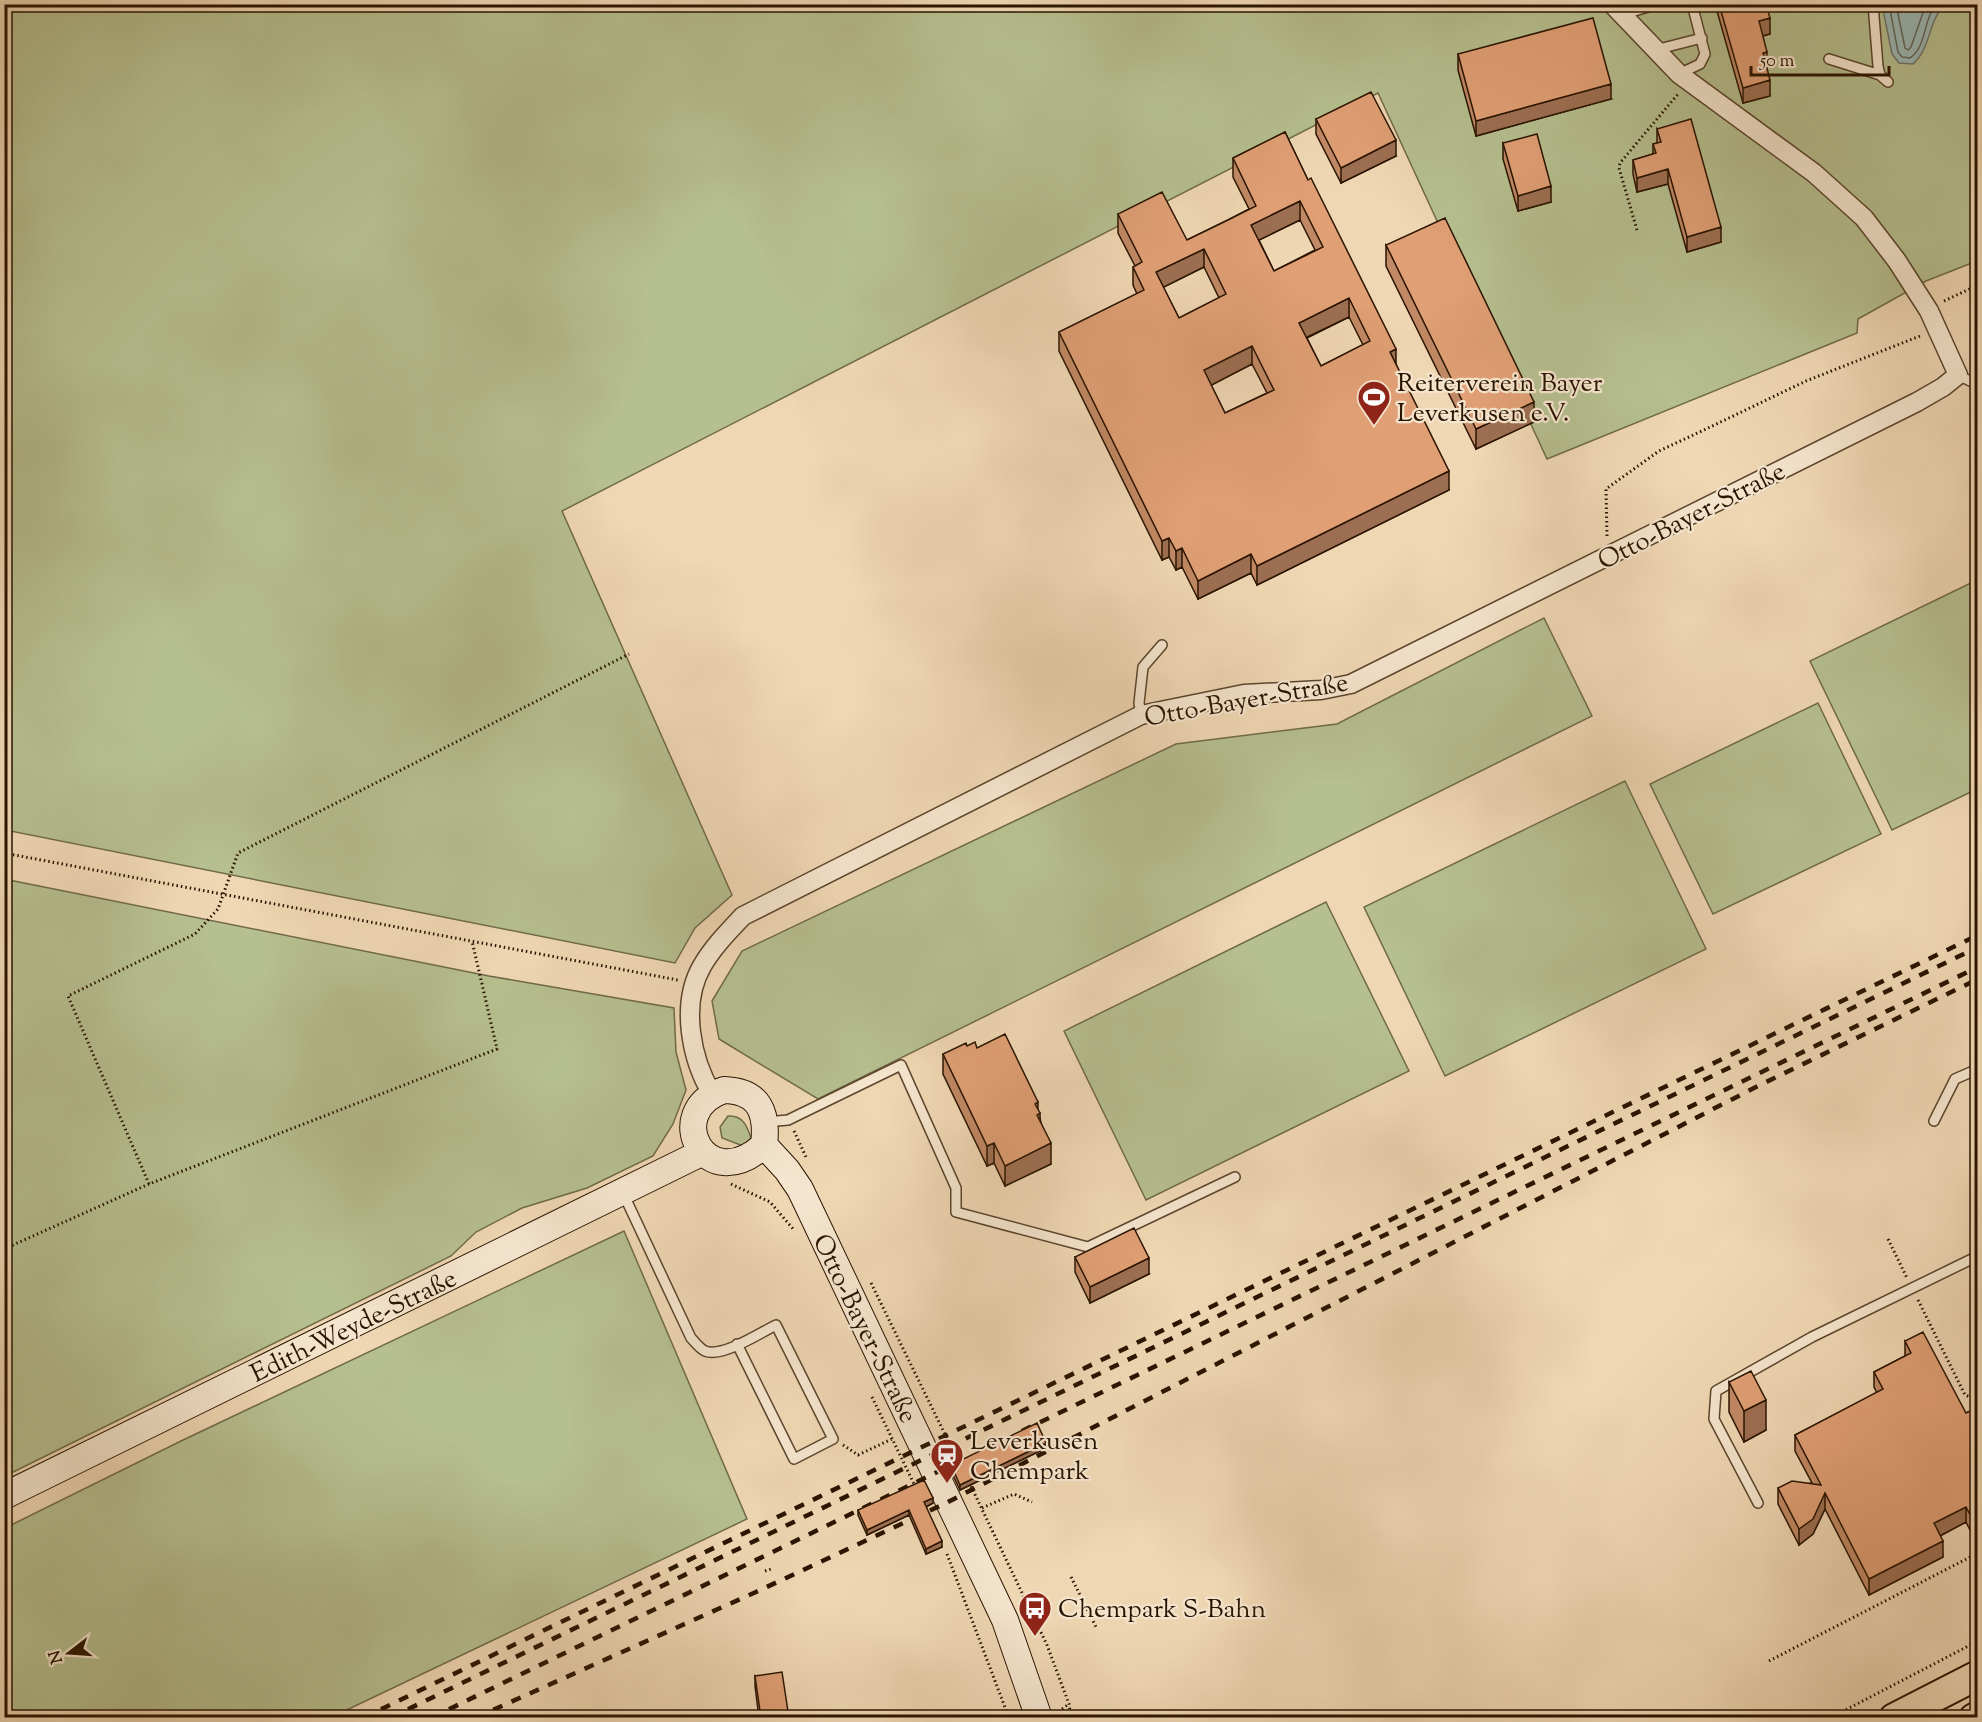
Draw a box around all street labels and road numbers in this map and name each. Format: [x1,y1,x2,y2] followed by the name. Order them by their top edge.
[1592,454,1792,581] street label: Otto-Bayer-Straße
[1142,665,1351,738] street label: Otto-Bayer-Straße
[802,1228,926,1430] street label: Otto-Bayer-Straße
[245,1261,463,1393] street label: Edith-Weyde-Straße

